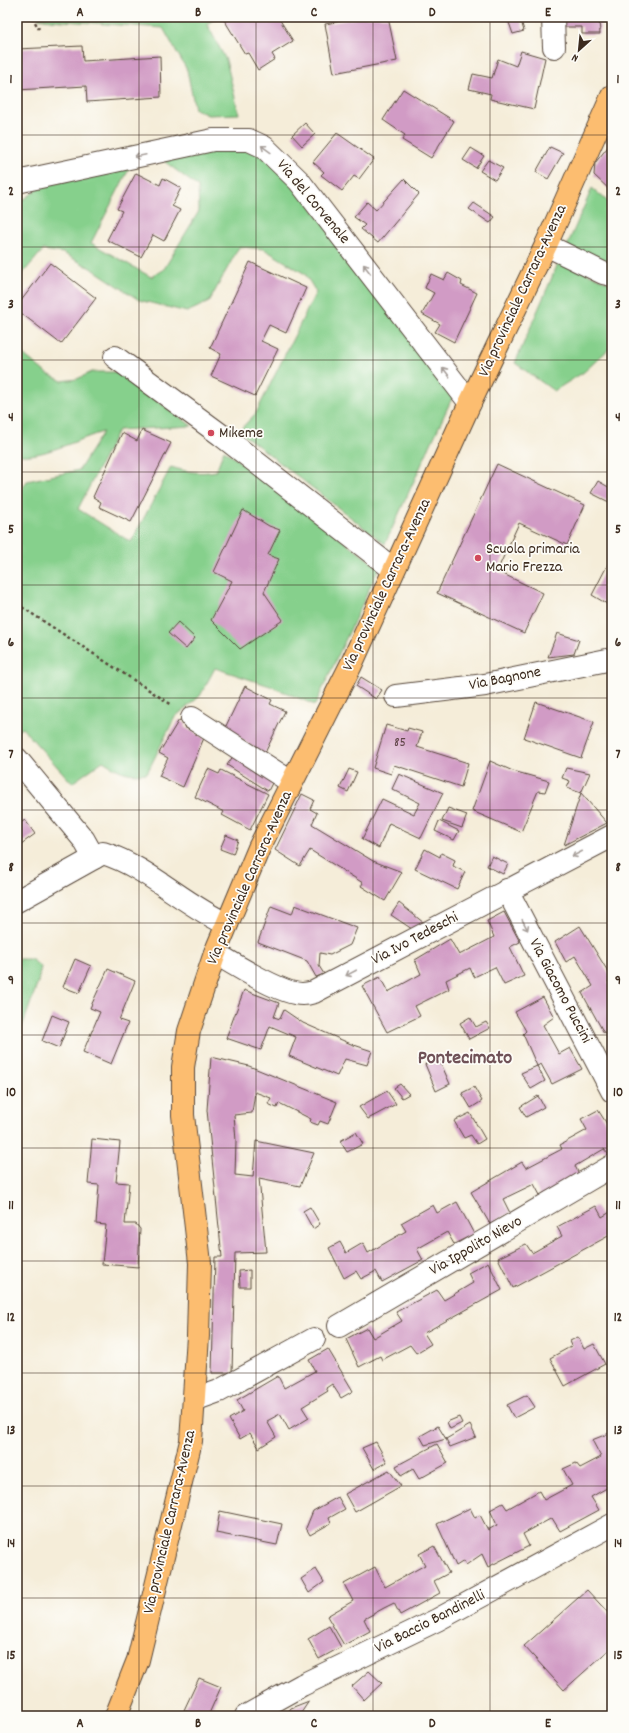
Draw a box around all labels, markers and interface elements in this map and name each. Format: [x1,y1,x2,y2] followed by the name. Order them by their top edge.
[76,4,84,23] text: A
[195,4,201,23] text: B
[311,4,318,23] text: C
[429,4,436,23] text: D
[545,4,552,23] text: E
[559,30,599,70] north arrow
[569,49,581,65] text: N
[10,71,13,90] text: 1
[617,71,620,90] text: 1
[260,145,271,153] one-way arrow
[133,152,146,160] one-way arrow
[271,155,355,249] street label: Via del Corvenale
[8,183,14,202] text: 2
[615,183,621,202] text: 2
[473,201,573,381] street label: Via provinciale Carrara-Avenza
[363,264,371,275] one-way arrow
[8,296,14,315] text: 3
[615,296,621,315] text: 3
[442,367,450,378] one-way arrow
[8,409,14,428] text: 4
[615,409,621,428] text: 4
[219,422,263,445] place label: Mikeme
[206,428,216,438] marker: Mikeme
[337,495,437,675] street label: Via provinciale Carrara-Avenza
[8,521,14,540] text: 5
[615,521,621,540] text: 5
[486,538,580,579] place label: Scuola primaria Mario Frezza
[473,553,483,563] marker: Scuola primaria Mario Frezza
[8,634,15,653] text: 6
[615,634,622,653] text: 6
[467,661,543,697] street label: Via Bagnone
[394,733,406,753] house number: 85
[9,746,14,765] text: 7
[616,746,621,765] text: 7
[201,787,299,968] street label: Via provinciale Carrara-Avenza
[572,851,584,858] one-way arrow
[8,859,14,878] text: 8
[615,859,621,878] text: 8
[367,906,463,972] street label: Via Ivo Tedeschi
[522,919,530,931] one-way arrow
[523,934,597,1048] street label: Via Giacomo Puccini
[345,970,357,977] one-way arrow
[8,972,14,991] text: 9
[615,972,621,991] text: 9
[418,1045,512,1073] district label: Pontecimato
[6,1084,16,1103] text: 10
[613,1084,623,1103] text: 10
[8,1197,14,1216] text: 11
[615,1197,621,1216] text: 11
[425,1210,527,1282] street label: Via Ippolito Nievo
[7,1309,16,1328] text: 12
[614,1309,623,1328] text: 12
[7,1422,16,1441] text: 13
[614,1422,623,1441] text: 13
[138,1427,202,1616] street label: Via provinciale Carrara-Avenza
[7,1535,15,1554] text: 14
[614,1535,622,1554] text: 14
[371,1584,489,1660] street label: Via Baccio Bandinelli
[7,1647,15,1666] text: 15
[614,1647,622,1666] text: 15
[76,1715,84,1733] text: A
[195,1715,201,1733] text: B
[311,1715,318,1733] text: C
[429,1715,436,1733] text: D
[545,1715,552,1733] text: E

